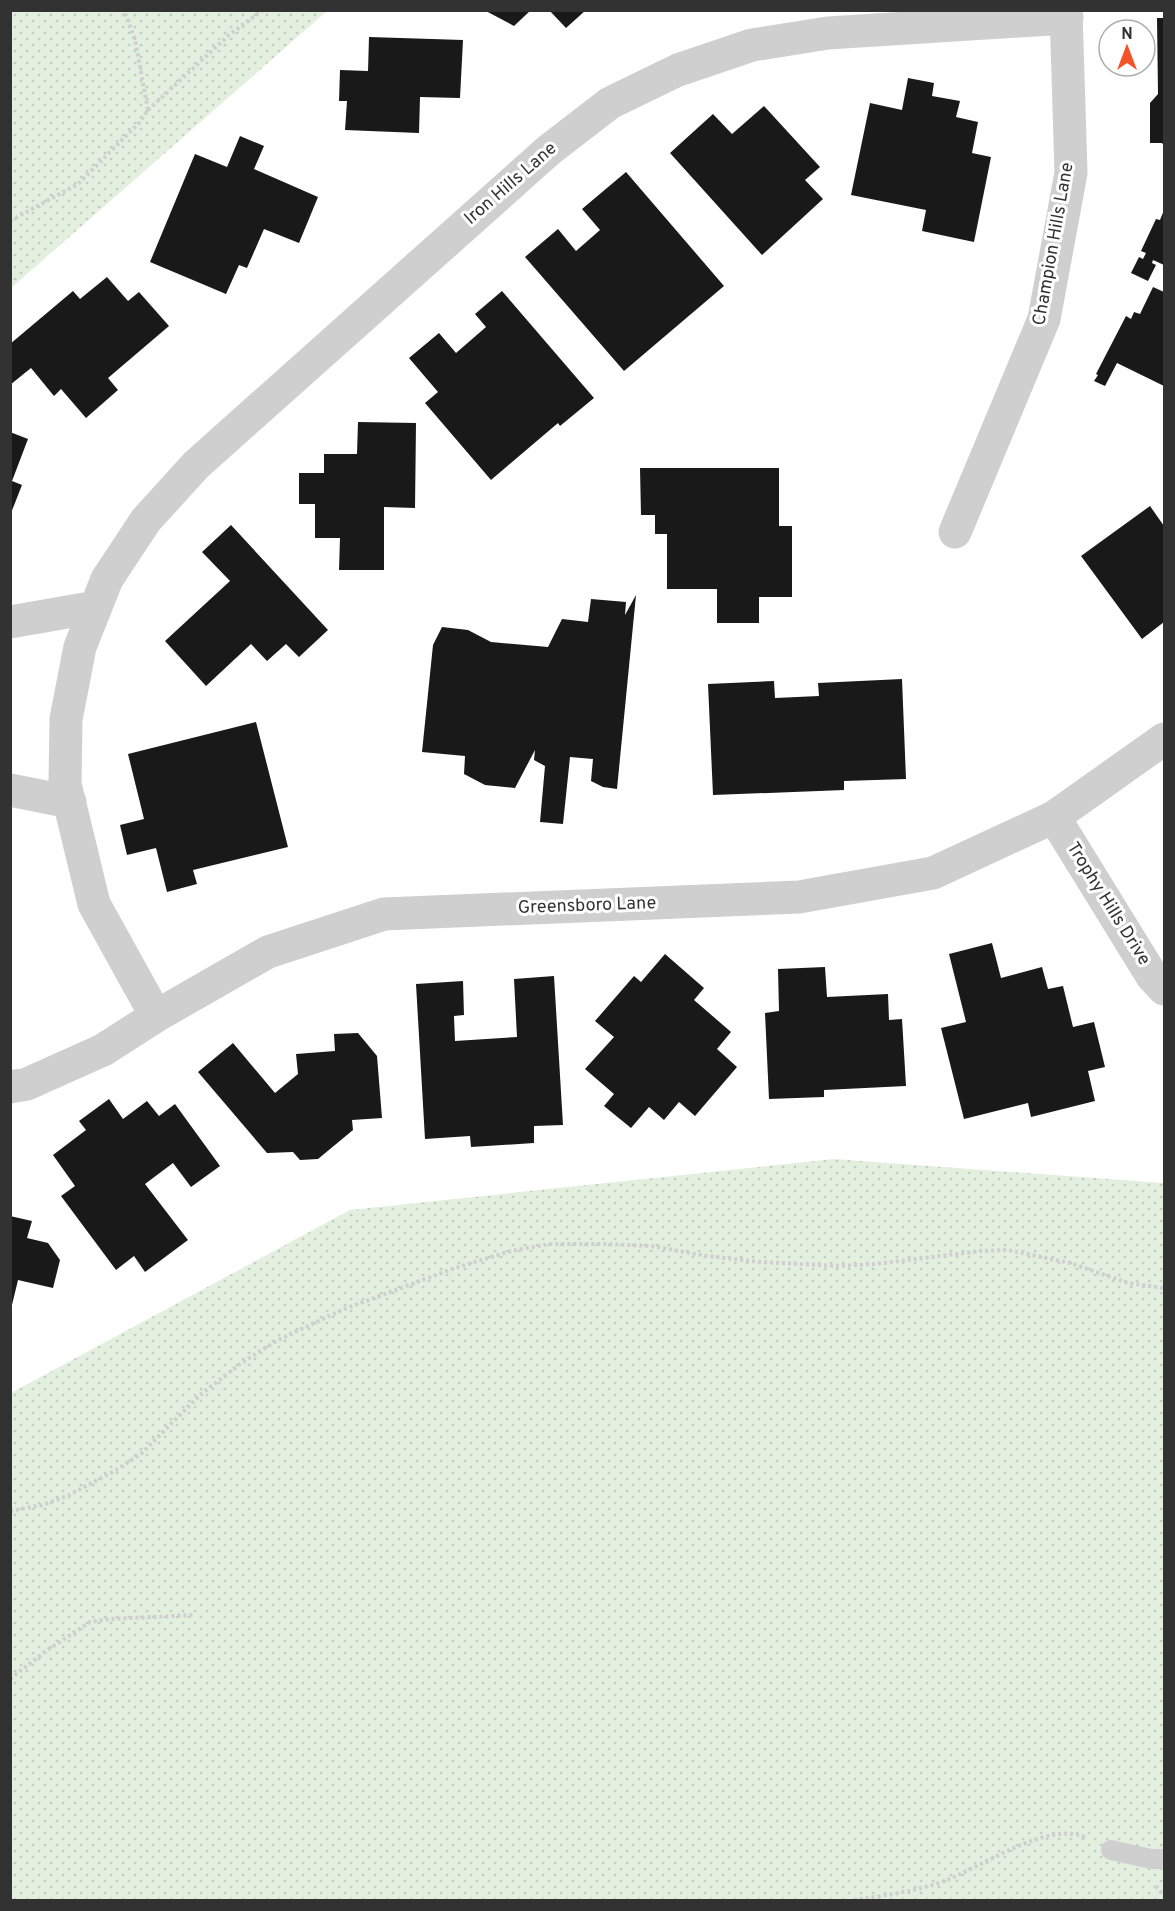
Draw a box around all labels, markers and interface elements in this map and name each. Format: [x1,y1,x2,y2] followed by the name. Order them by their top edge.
[1097,18,1157,78] north arrow
[1121,25,1133,45] text: N
[460,138,562,230] street label: Iron Hills Lane
[1028,161,1080,327] street label: Champion Hills Lane
[1061,838,1155,970] street label: Trophy Hills Drive
[517,892,657,920] street label: Greensboro Lane

